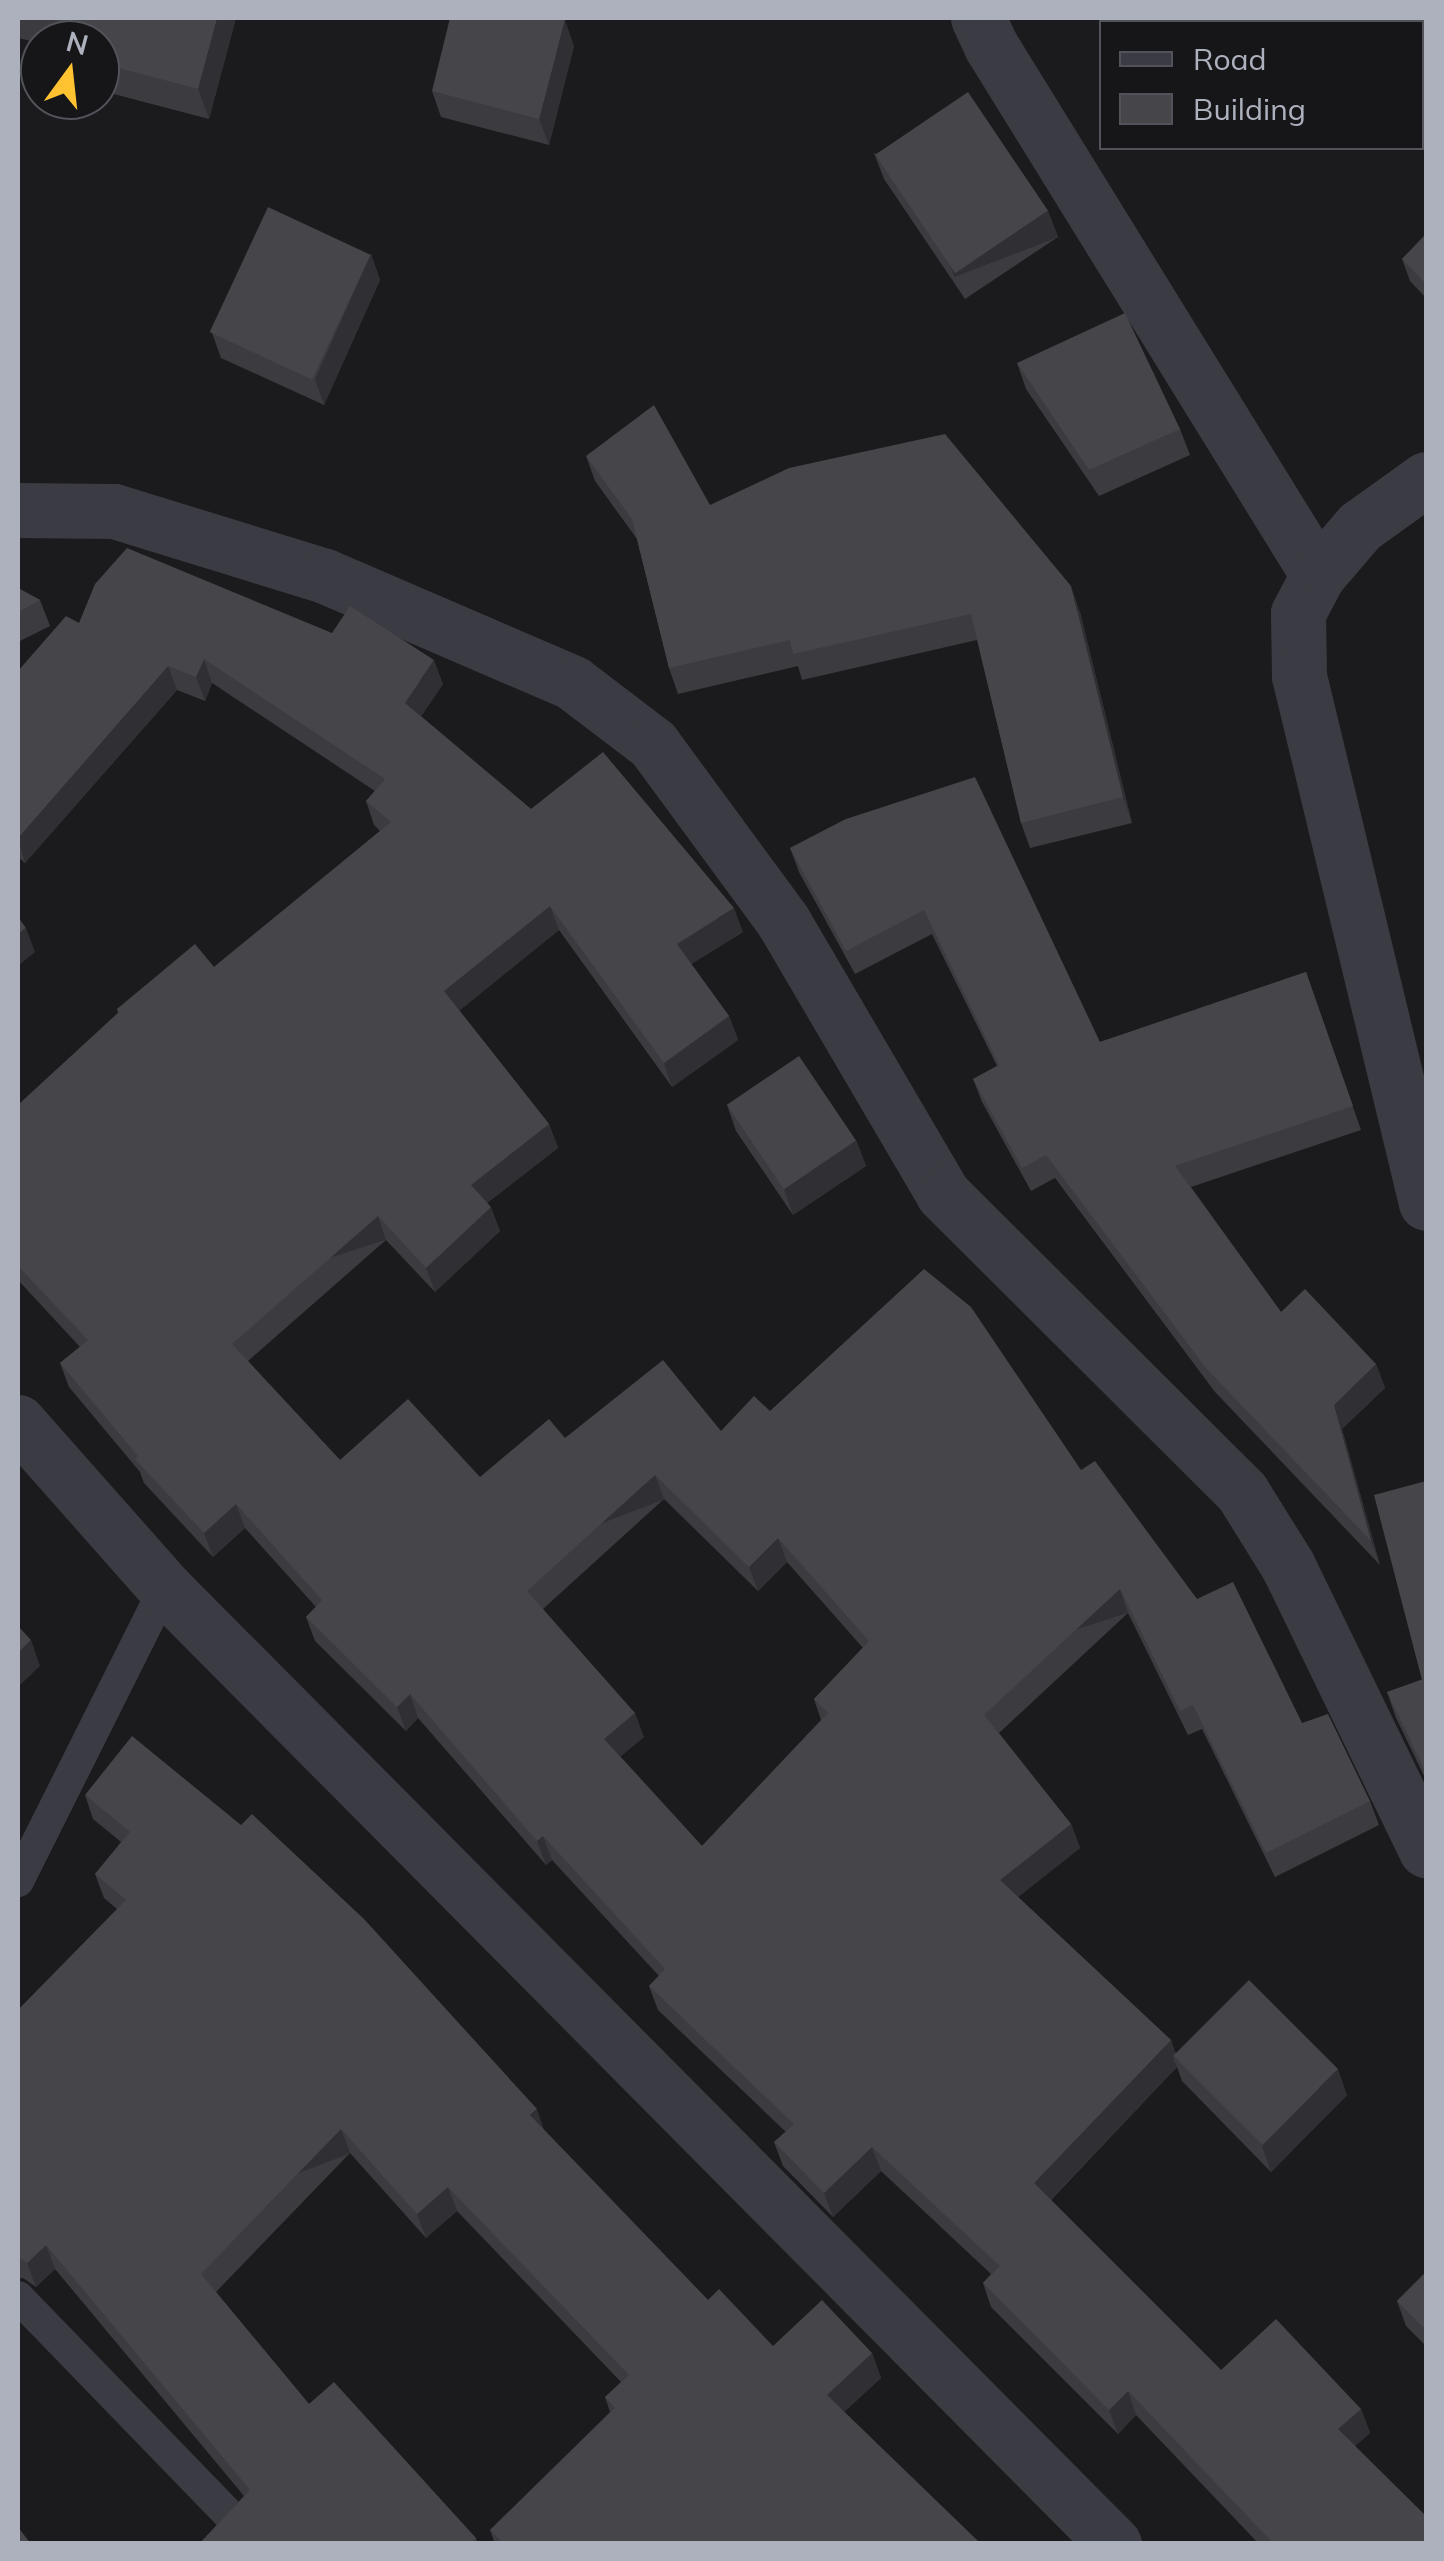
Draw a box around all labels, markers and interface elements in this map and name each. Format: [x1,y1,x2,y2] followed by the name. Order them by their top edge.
[20,20,120,120] north arrow
[1099,20,1424,150] legend
[63,23,92,62] text: N
[1193,40,1267,78] text: Road
[1193,90,1306,128] text: Building

